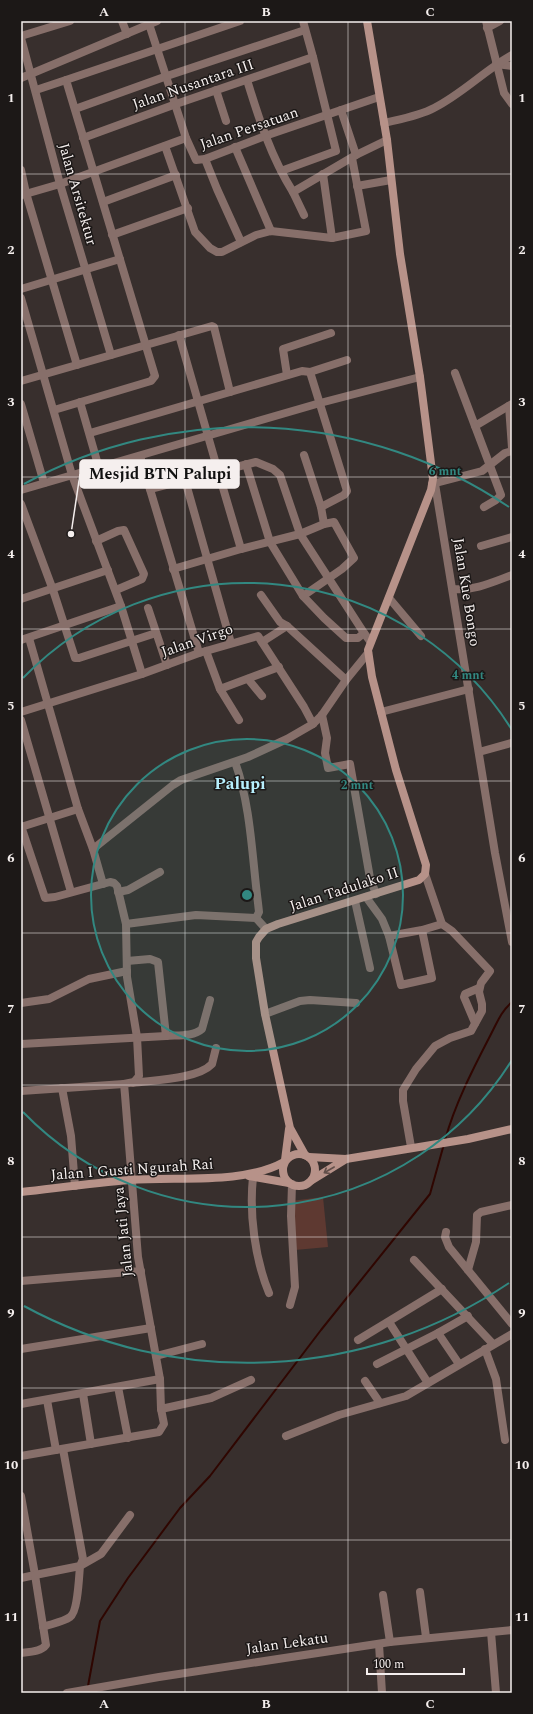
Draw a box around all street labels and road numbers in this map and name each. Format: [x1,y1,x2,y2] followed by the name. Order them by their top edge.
[129,53,257,116] street label: Jalan Nusantara III
[197,101,302,156] street label: Jalan Persatuan
[52,140,103,248] street label: Jalan Arsitektur
[447,536,486,648] street label: Jalan Kue Bongo
[158,617,236,664] street label: Jalan Virgo
[286,861,402,918] street label: Jalan Tadulako II
[50,1152,214,1187] street label: Jalan I Gusti Ngurah Rai
[107,1185,140,1278] street label: Jalan Jati Jaya
[244,1626,330,1661] street label: Jalan Lekatu

